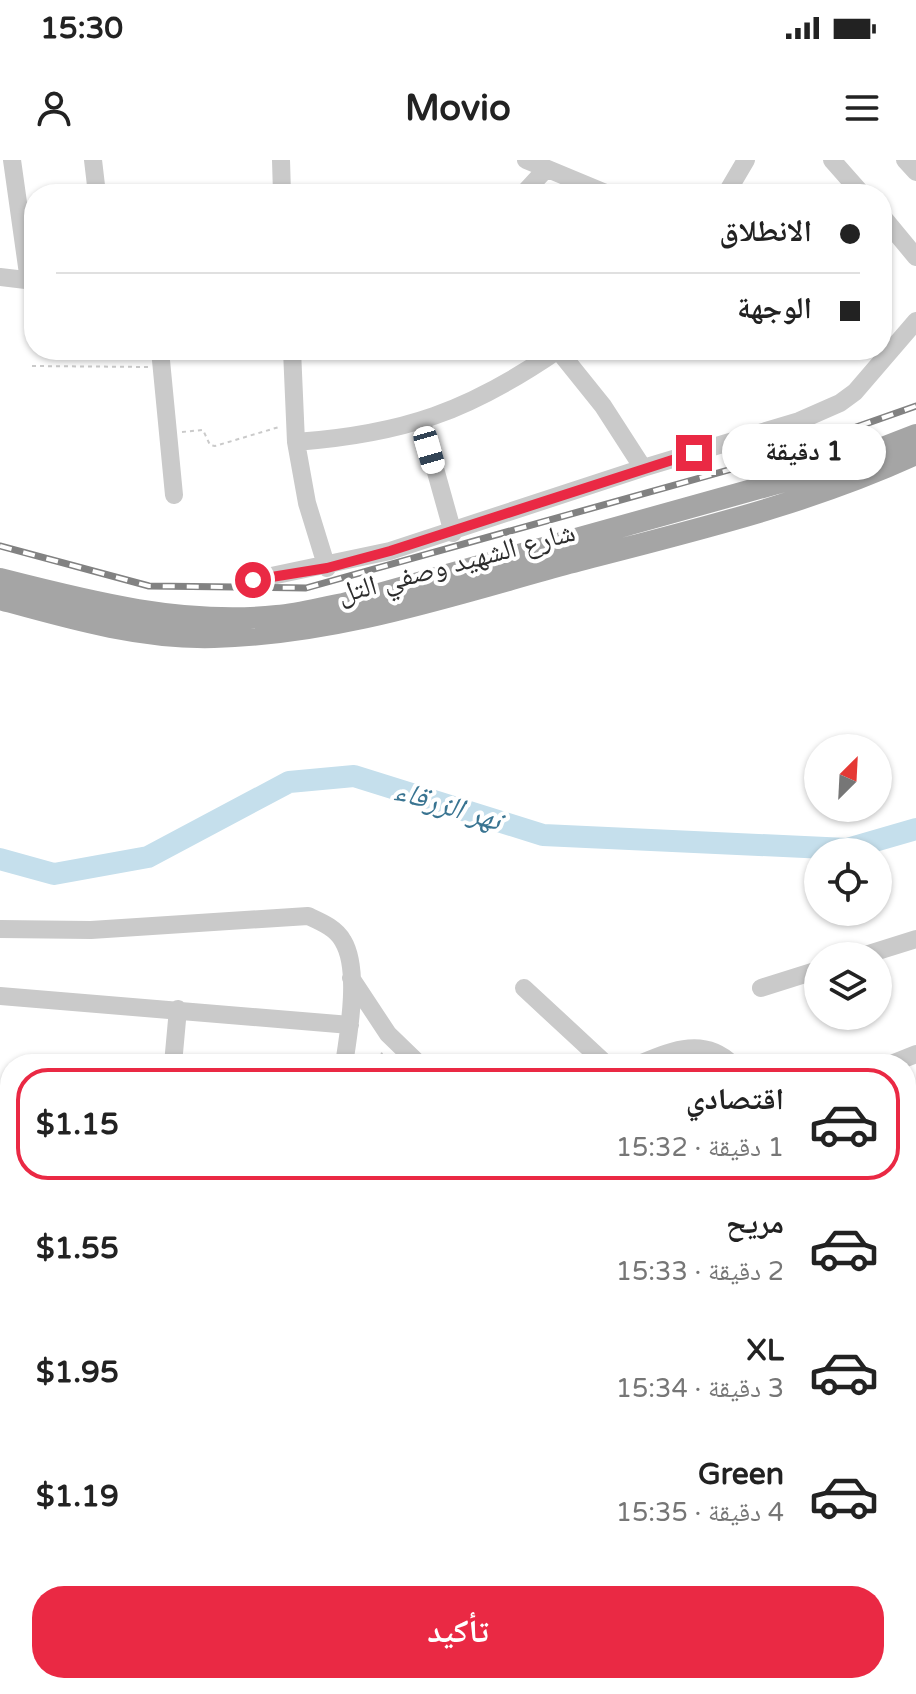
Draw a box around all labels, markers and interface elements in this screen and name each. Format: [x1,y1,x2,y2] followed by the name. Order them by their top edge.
[40,10,123,47] text: 15:30
[32,86,76,130] icon: person
[840,86,884,130] icon: menu
[405,87,511,130] text: Movio
[719,213,812,250] text: الانطلاق
[737,290,812,327] text: الوجهة
[411,424,447,476] car
[722,425,886,481] callout: 1 دقيقة
[676,435,712,471] route end
[765,436,843,467] text: 1 دقيقة
[334,515,580,616] street label: شارع الشهيد وصفي التل
[235,562,271,598] route start
[804,734,892,822] north arrow
[804,734,892,1030] map controls
[390,772,510,841] water label: نهر الزرقاء
[804,838,892,926] button: locate
[804,942,892,1030] button: layers
[686,1081,784,1118] text: اقتصادي
[808,1088,880,1160] icon: car
[36,1106,119,1143] text: $1.15
[616,1132,784,1163] text: 1 دقيقة · 15:32
[726,1205,784,1242] text: مريح
[808,1212,880,1284] icon: car
[36,1230,119,1267] text: $1.55
[616,1256,784,1287] text: 2 دقيقة · 15:33
[747,1332,784,1369] text: XL
[808,1336,880,1408] icon: car
[36,1354,119,1391] text: $1.95
[616,1373,784,1404] text: 3 دقيقة · 15:34
[698,1456,784,1493] text: Green
[808,1460,880,1532] icon: car
[36,1478,119,1515] text: $1.19
[616,1497,784,1528] text: 4 دقيقة · 15:35
[32,1586,884,1678] button: تأكيد

